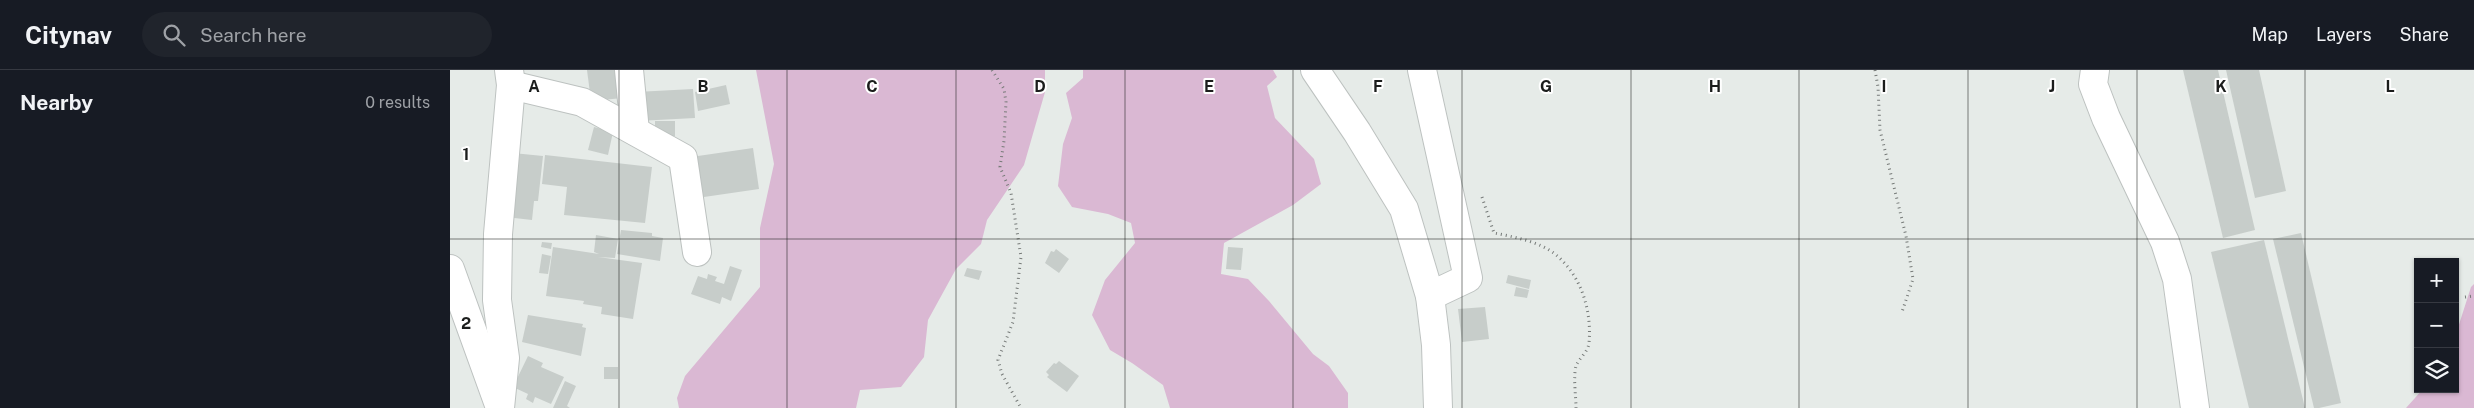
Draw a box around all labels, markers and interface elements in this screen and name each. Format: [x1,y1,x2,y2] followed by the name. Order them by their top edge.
[142,12,492,57] search box
[25,21,112,49] text: Citynav
[160,21,188,49] icon: search
[200,24,307,46] text: Search here
[2252,24,2288,45] text: Map
[2316,24,2372,45] text: Layers
[2400,24,2449,45] text: Share
[528,77,540,96] text: A
[698,77,709,96] text: B
[866,77,878,96] text: C
[1034,77,1046,96] text: D
[1204,77,1214,96] text: E
[1373,77,1383,96] text: F
[1540,77,1552,96] text: G
[1709,77,1721,96] text: H
[1882,77,1886,96] text: I
[2049,77,2055,96] text: J
[2215,77,2227,96] text: K
[2385,77,2395,96] text: L
[20,90,93,115] text: Nearby
[365,93,430,112] text: 0 results
[463,145,469,164] text: 1
[2414,258,2459,393] map controls
[2414,258,2459,303] button: +
[2414,303,2459,348] button: −
[461,314,471,333] text: 2
[2414,348,2459,393] button: layers

